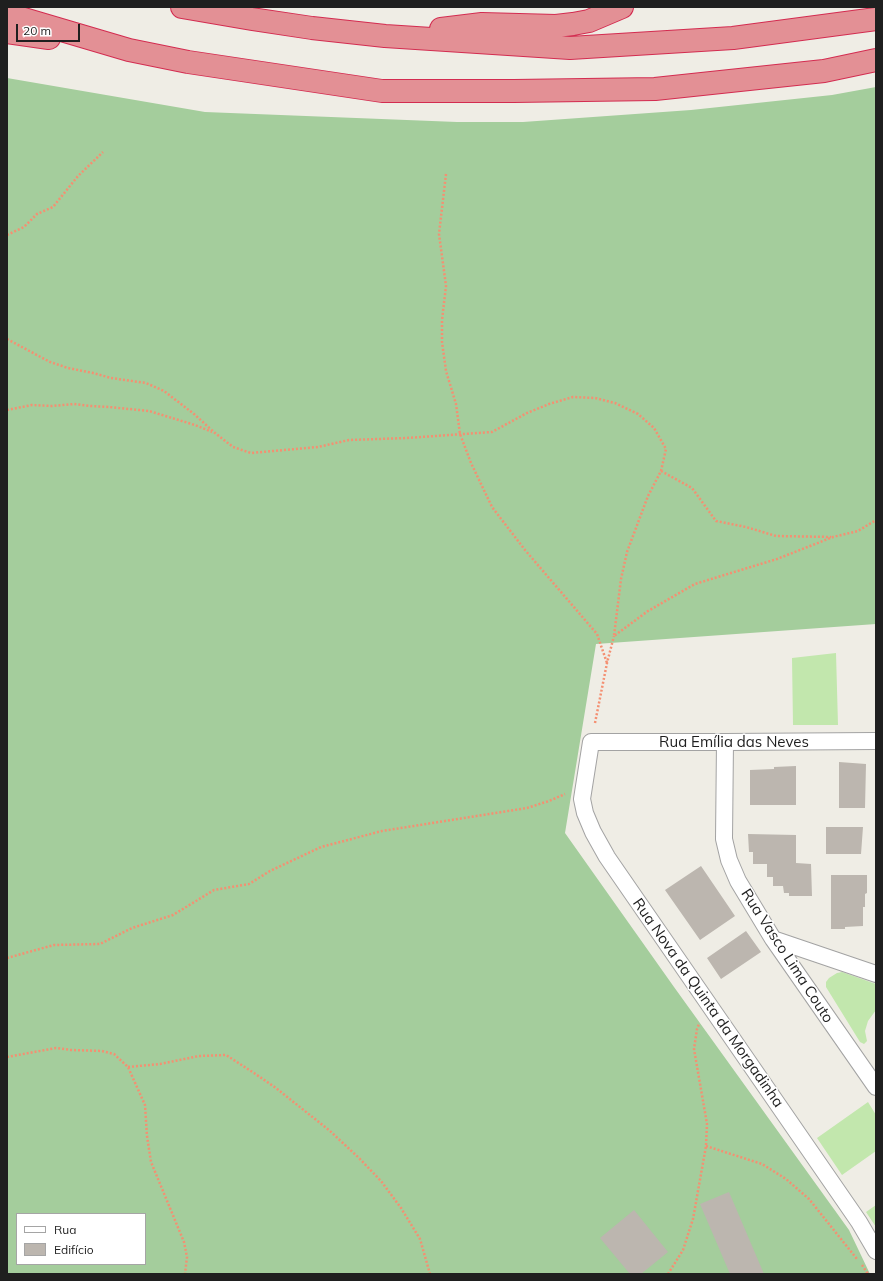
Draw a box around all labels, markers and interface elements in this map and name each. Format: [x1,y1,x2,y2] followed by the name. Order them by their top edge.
[18,16,82,42] scale bar
[23,23,51,38] text: 20 m
[659,733,809,751] street label: Rua Emília das Neves
[737,886,837,1026] street label: Rua Vasco Lima Couto
[629,895,787,1111] street label: Rua Nova da Quinta da Morgadinha
[16,1213,146,1265] legend
[54,1222,76,1237] text: Rua
[54,1242,94,1257] text: Edifício

